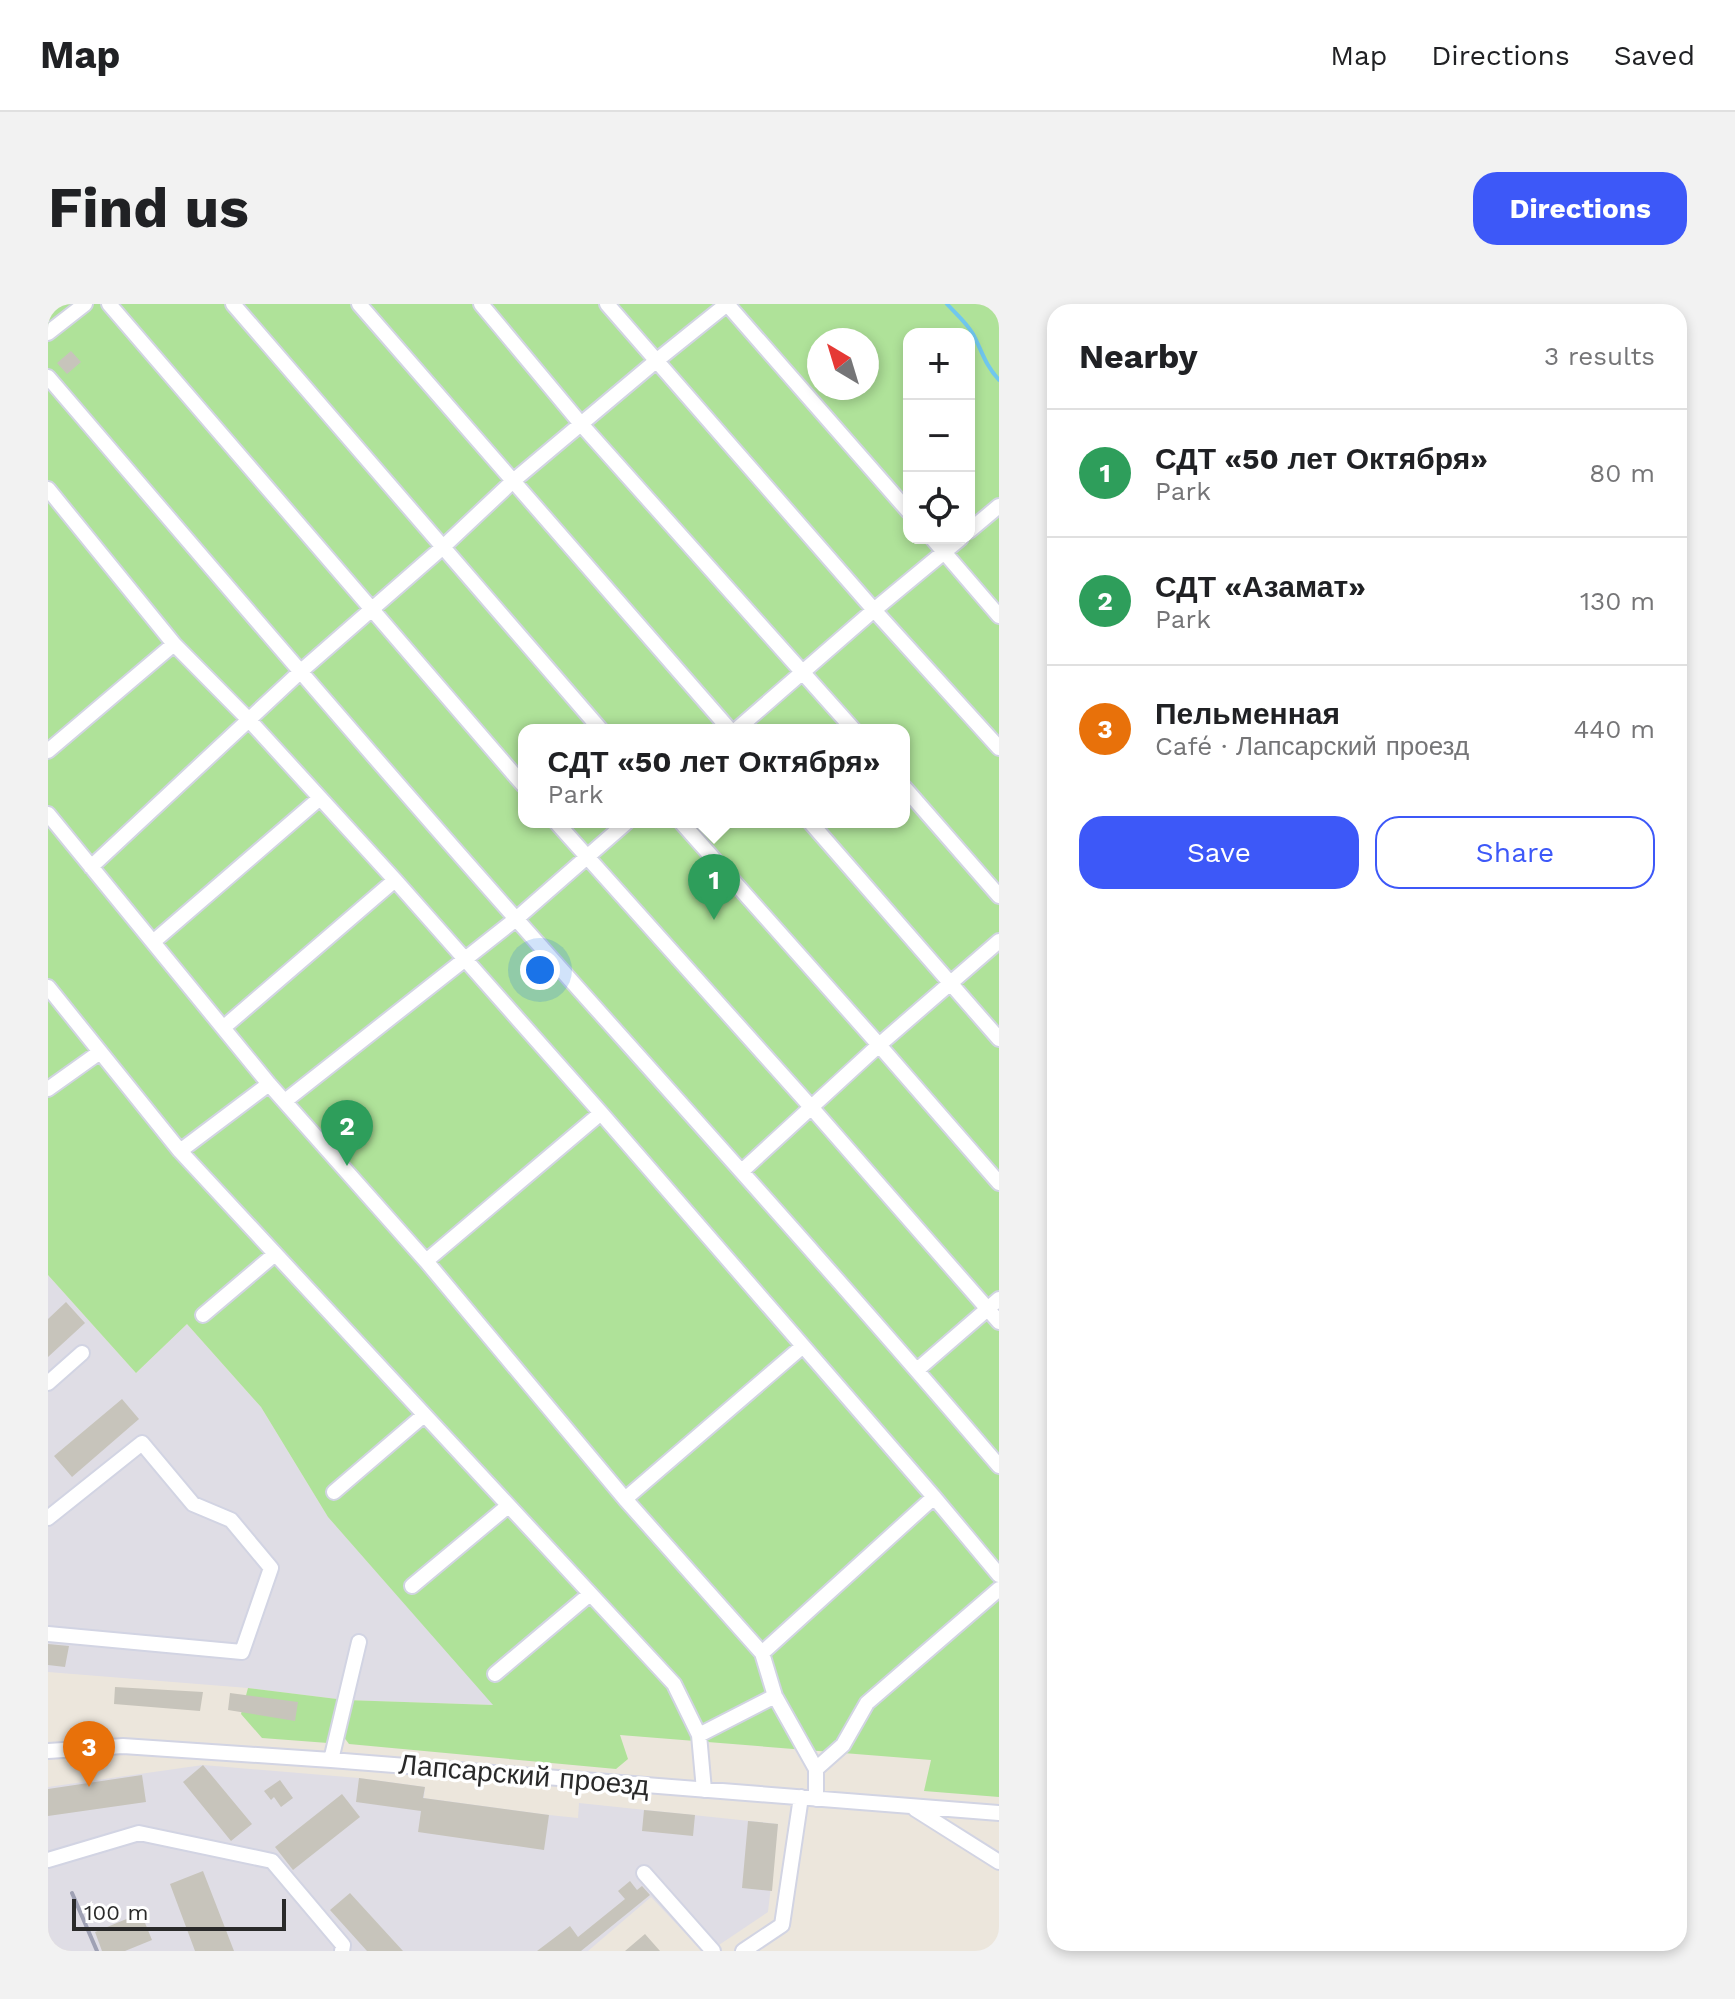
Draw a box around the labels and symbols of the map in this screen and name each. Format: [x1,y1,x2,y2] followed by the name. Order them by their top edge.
[807,328,879,400] north arrow
[688,854,740,920] pin: 1
[520,950,560,990] your location
[321,1100,373,1166] pin: 2
[63,1721,115,1787] pin: 3
[397,1748,651,1802] street label: Лапсарский проезд
[72,1895,286,1931] scale bar

